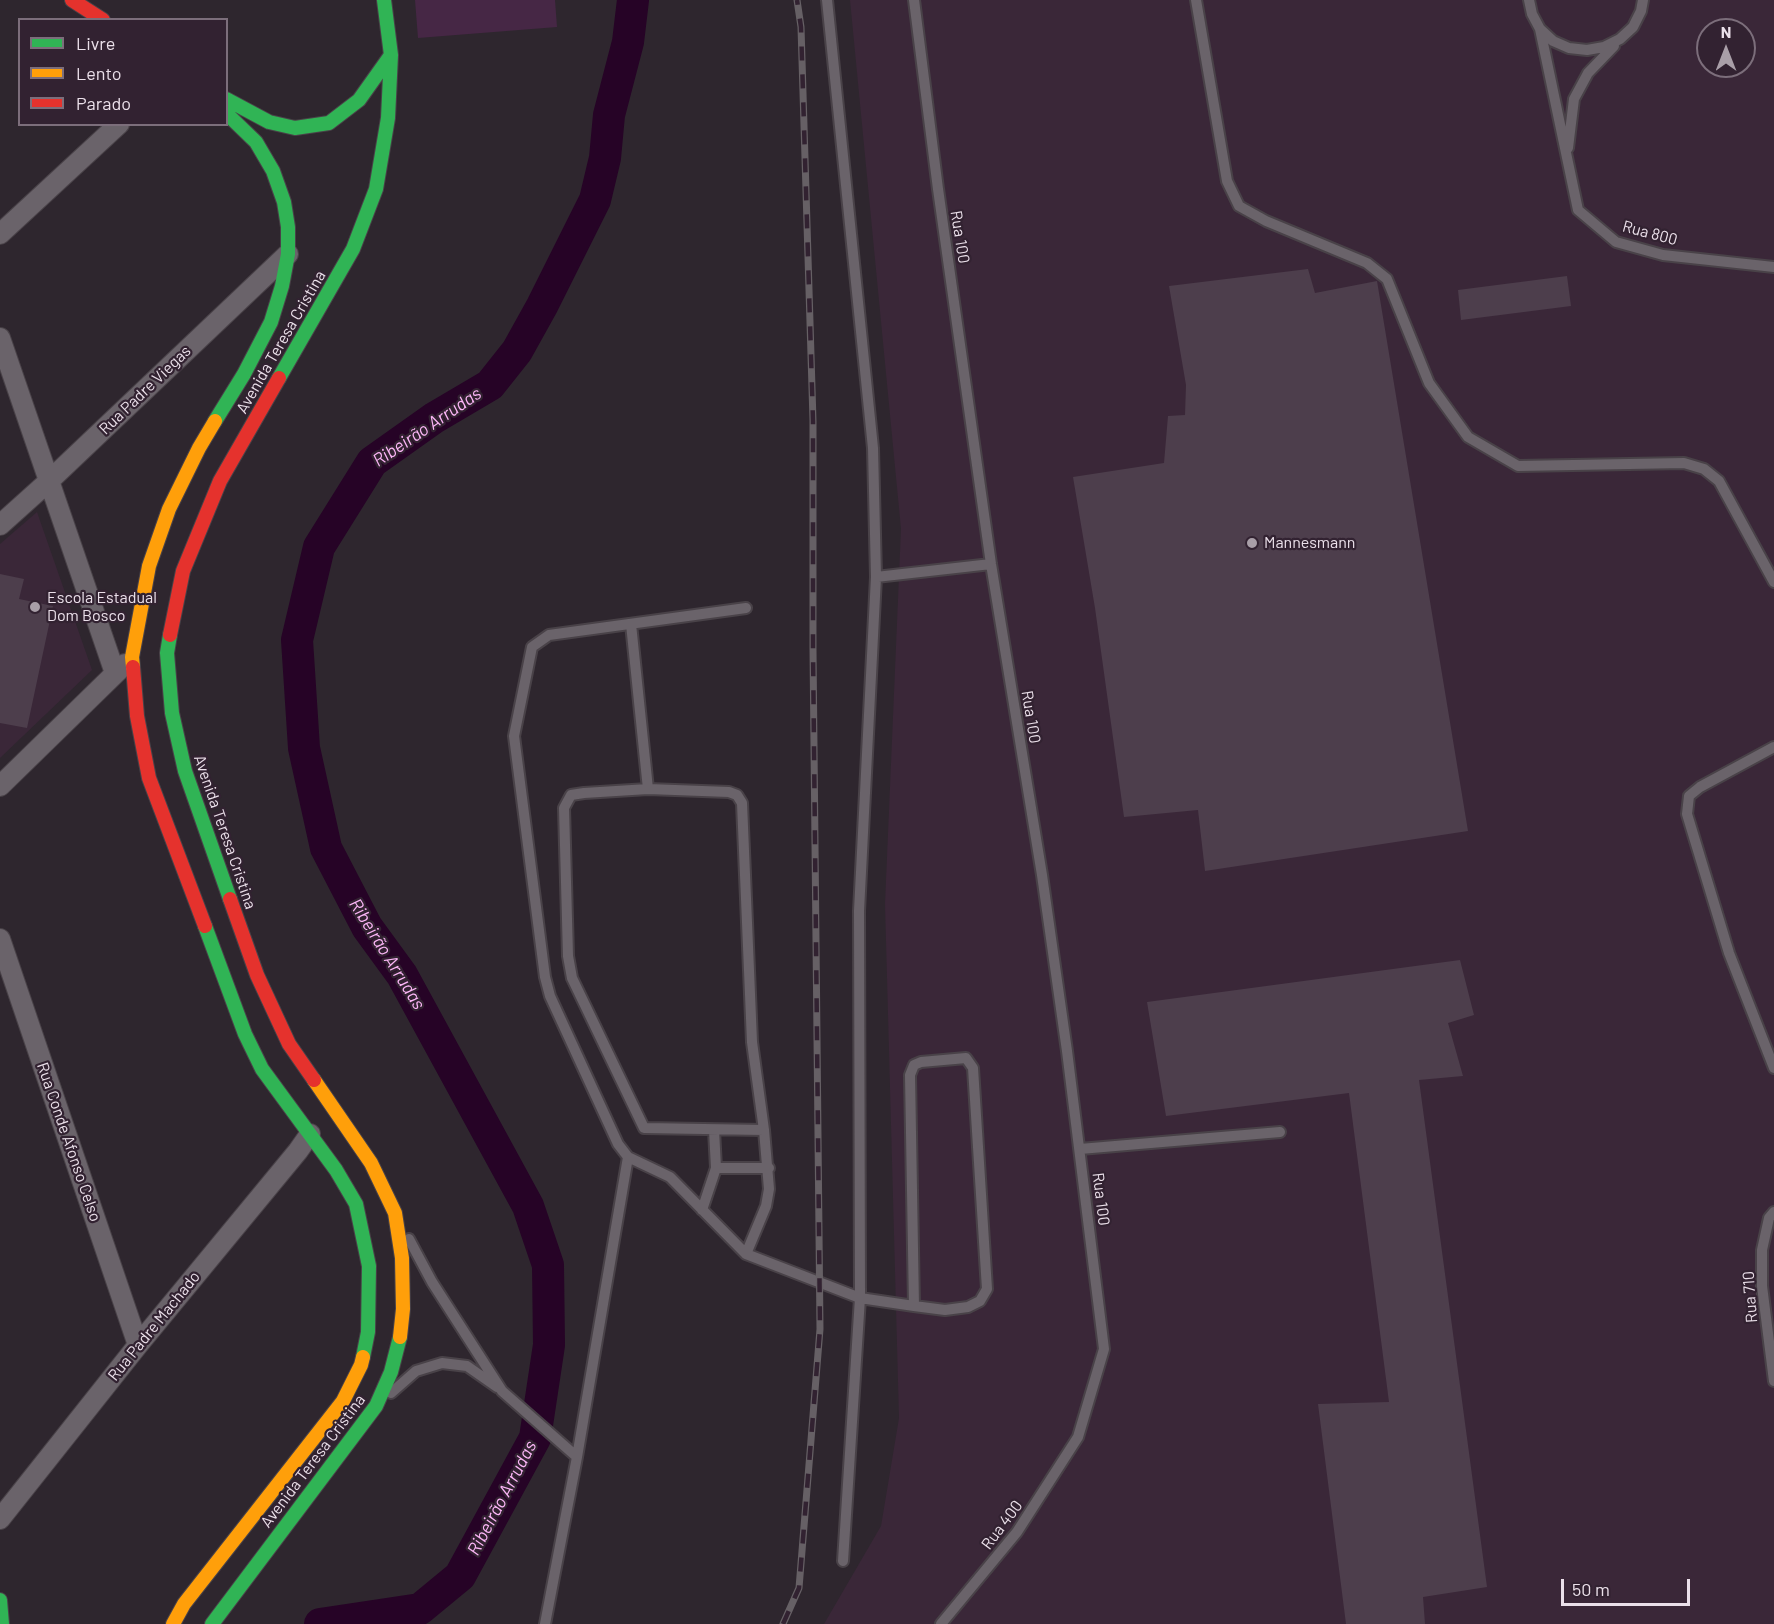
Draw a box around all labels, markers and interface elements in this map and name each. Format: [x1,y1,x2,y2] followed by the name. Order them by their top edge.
[18,18,228,126] legend
[1696,18,1756,78] north arrow
[1721,22,1731,41] text: N
[76,32,115,54] text: Livre
[76,62,122,84] text: Lento
[76,92,131,114] text: Parado
[946,209,974,265] street label: Rua 100
[1620,216,1680,250] street label: Rua 800
[232,267,330,417] street label: Avenida Teresa Cristina
[95,341,195,439] street label: Rua Padre Viegas
[369,383,485,471] water label: Ribeirão Arrudas
[1264,533,1355,553] place label: Mannesmann
[1245,536,1259,550] marker: Mannesmann
[47,588,157,626] place label: Escola Estadual Dom Bosco
[28,600,42,614] marker: Escola Estadual Dom Bosco
[1017,689,1045,745] street label: Rua 100
[190,752,260,912] street label: Avenida Teresa Cristina
[344,895,430,1013] water label: Ribeirão Arrudas
[33,1060,105,1224] street label: Rua Conde Afonso Celso
[1088,1171,1114,1227] street label: Rua 100
[104,1267,204,1385] street label: Rua Padre Machado
[1739,1270,1761,1324] street label: Rua 710
[257,1391,369,1531] street label: Avenida Teresa Cristina
[463,1437,541,1559] water label: Ribeirão Arrudas
[977,1497,1027,1553] street label: Rua 400
[1564,1567,1693,1605] scale bar
[1572,1578,1610,1600] text: 50 m

